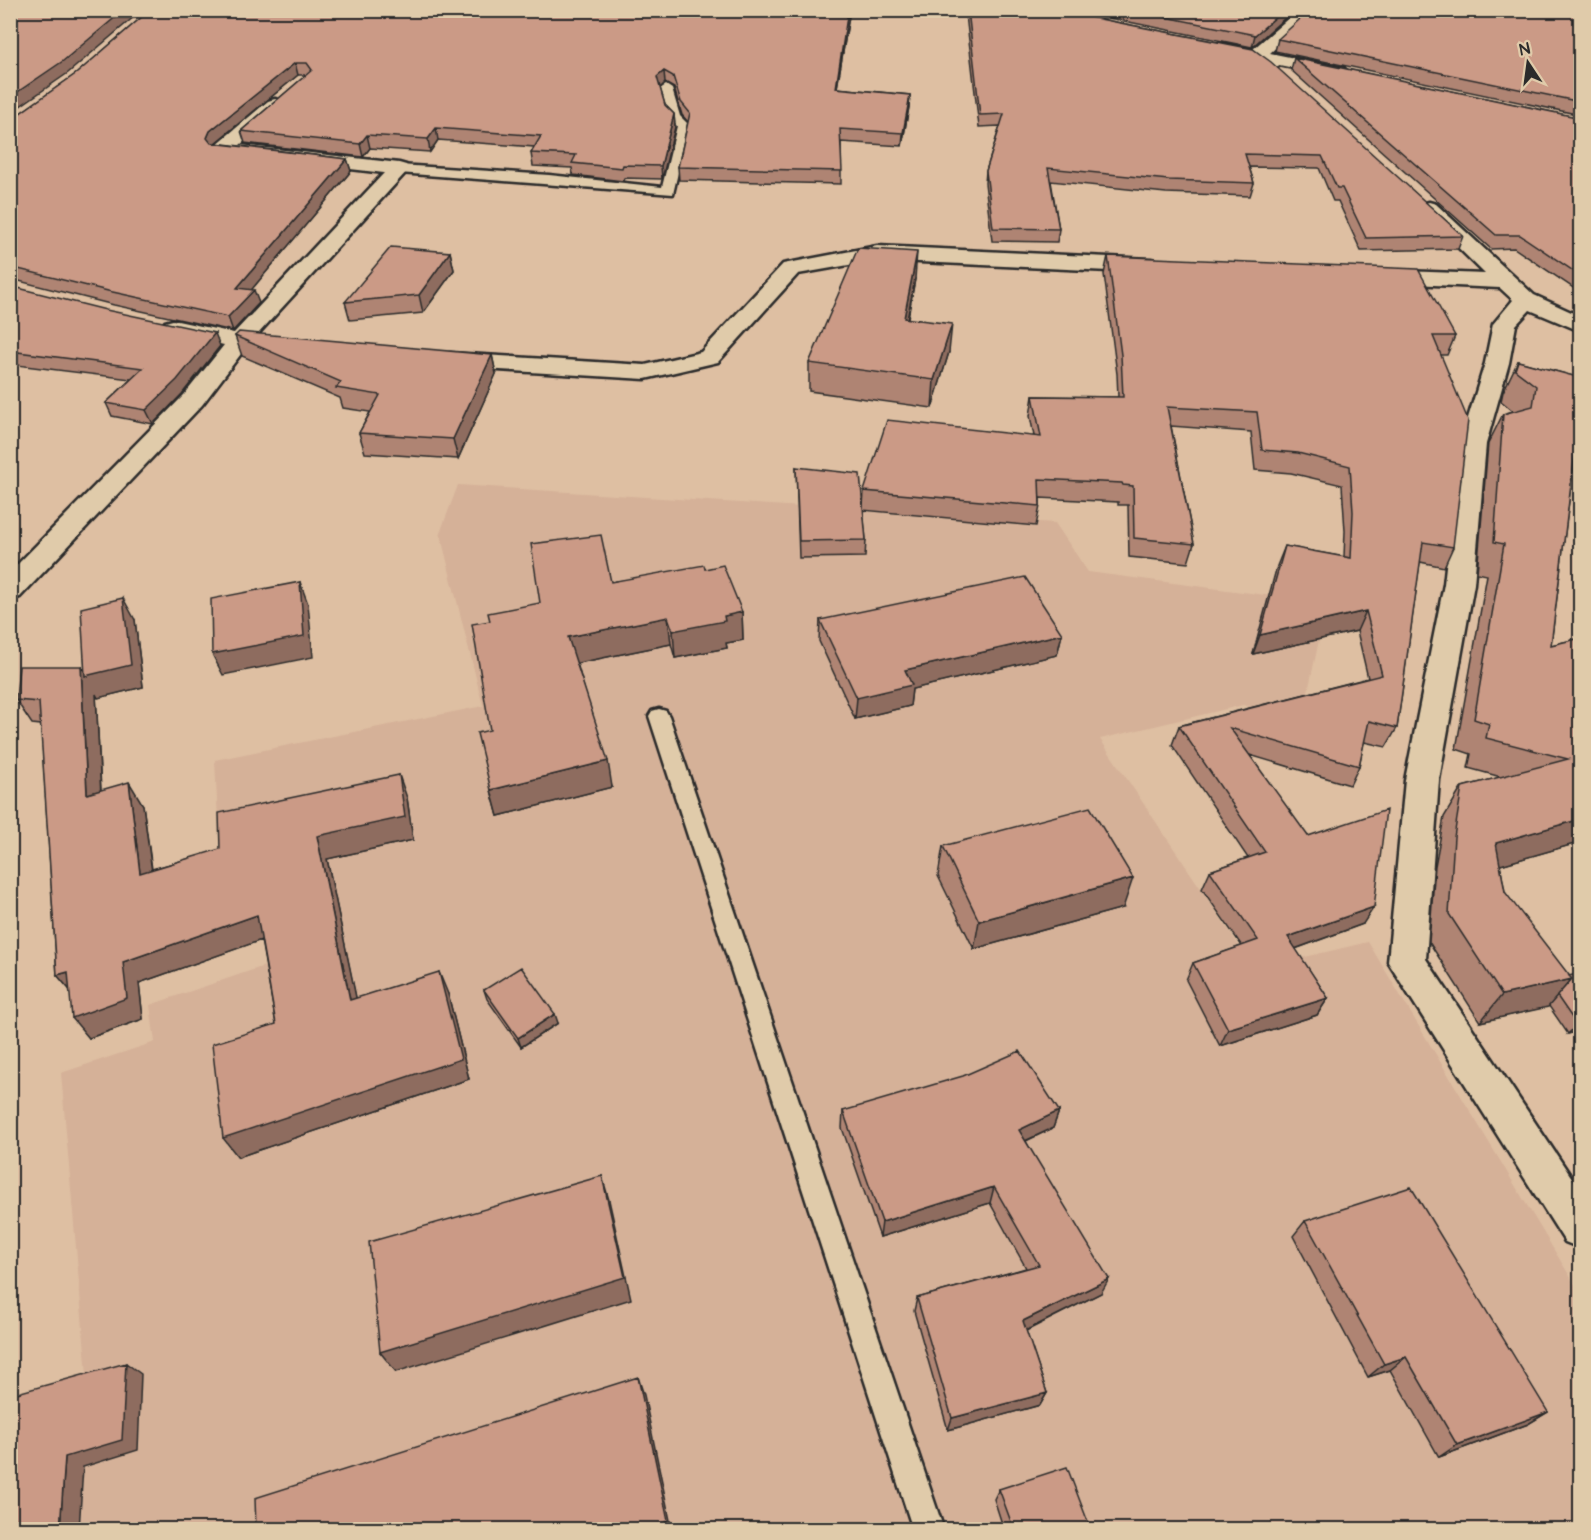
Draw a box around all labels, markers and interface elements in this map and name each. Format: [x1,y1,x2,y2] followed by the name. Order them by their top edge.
[1498,33,1558,93] north arrow
[1517,38,1532,61] text: N

